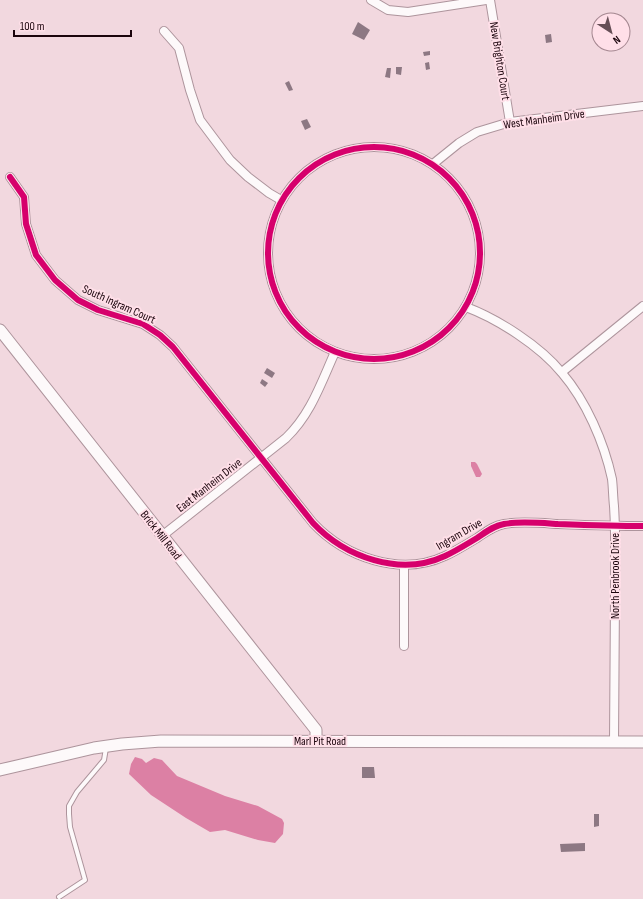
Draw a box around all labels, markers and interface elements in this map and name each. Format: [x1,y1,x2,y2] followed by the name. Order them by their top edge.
[14,12,131,38] scale bar
[591,12,631,52] north arrow
[20,19,45,34] text: 100 m
[486,21,513,102] street label: New Brighton Court
[610,33,623,47] text: N
[502,106,586,133] street label: West Manheim Drive
[80,282,158,327] street label: South Ingram Court
[174,455,245,516] street label: East Manheim Drive
[137,508,184,563] street label: Brick Mill Road
[434,515,485,554] street label: Ingram Drive
[608,533,623,619] street label: North Penbrook Drive
[294,734,346,749] street label: Marl Pit Road

